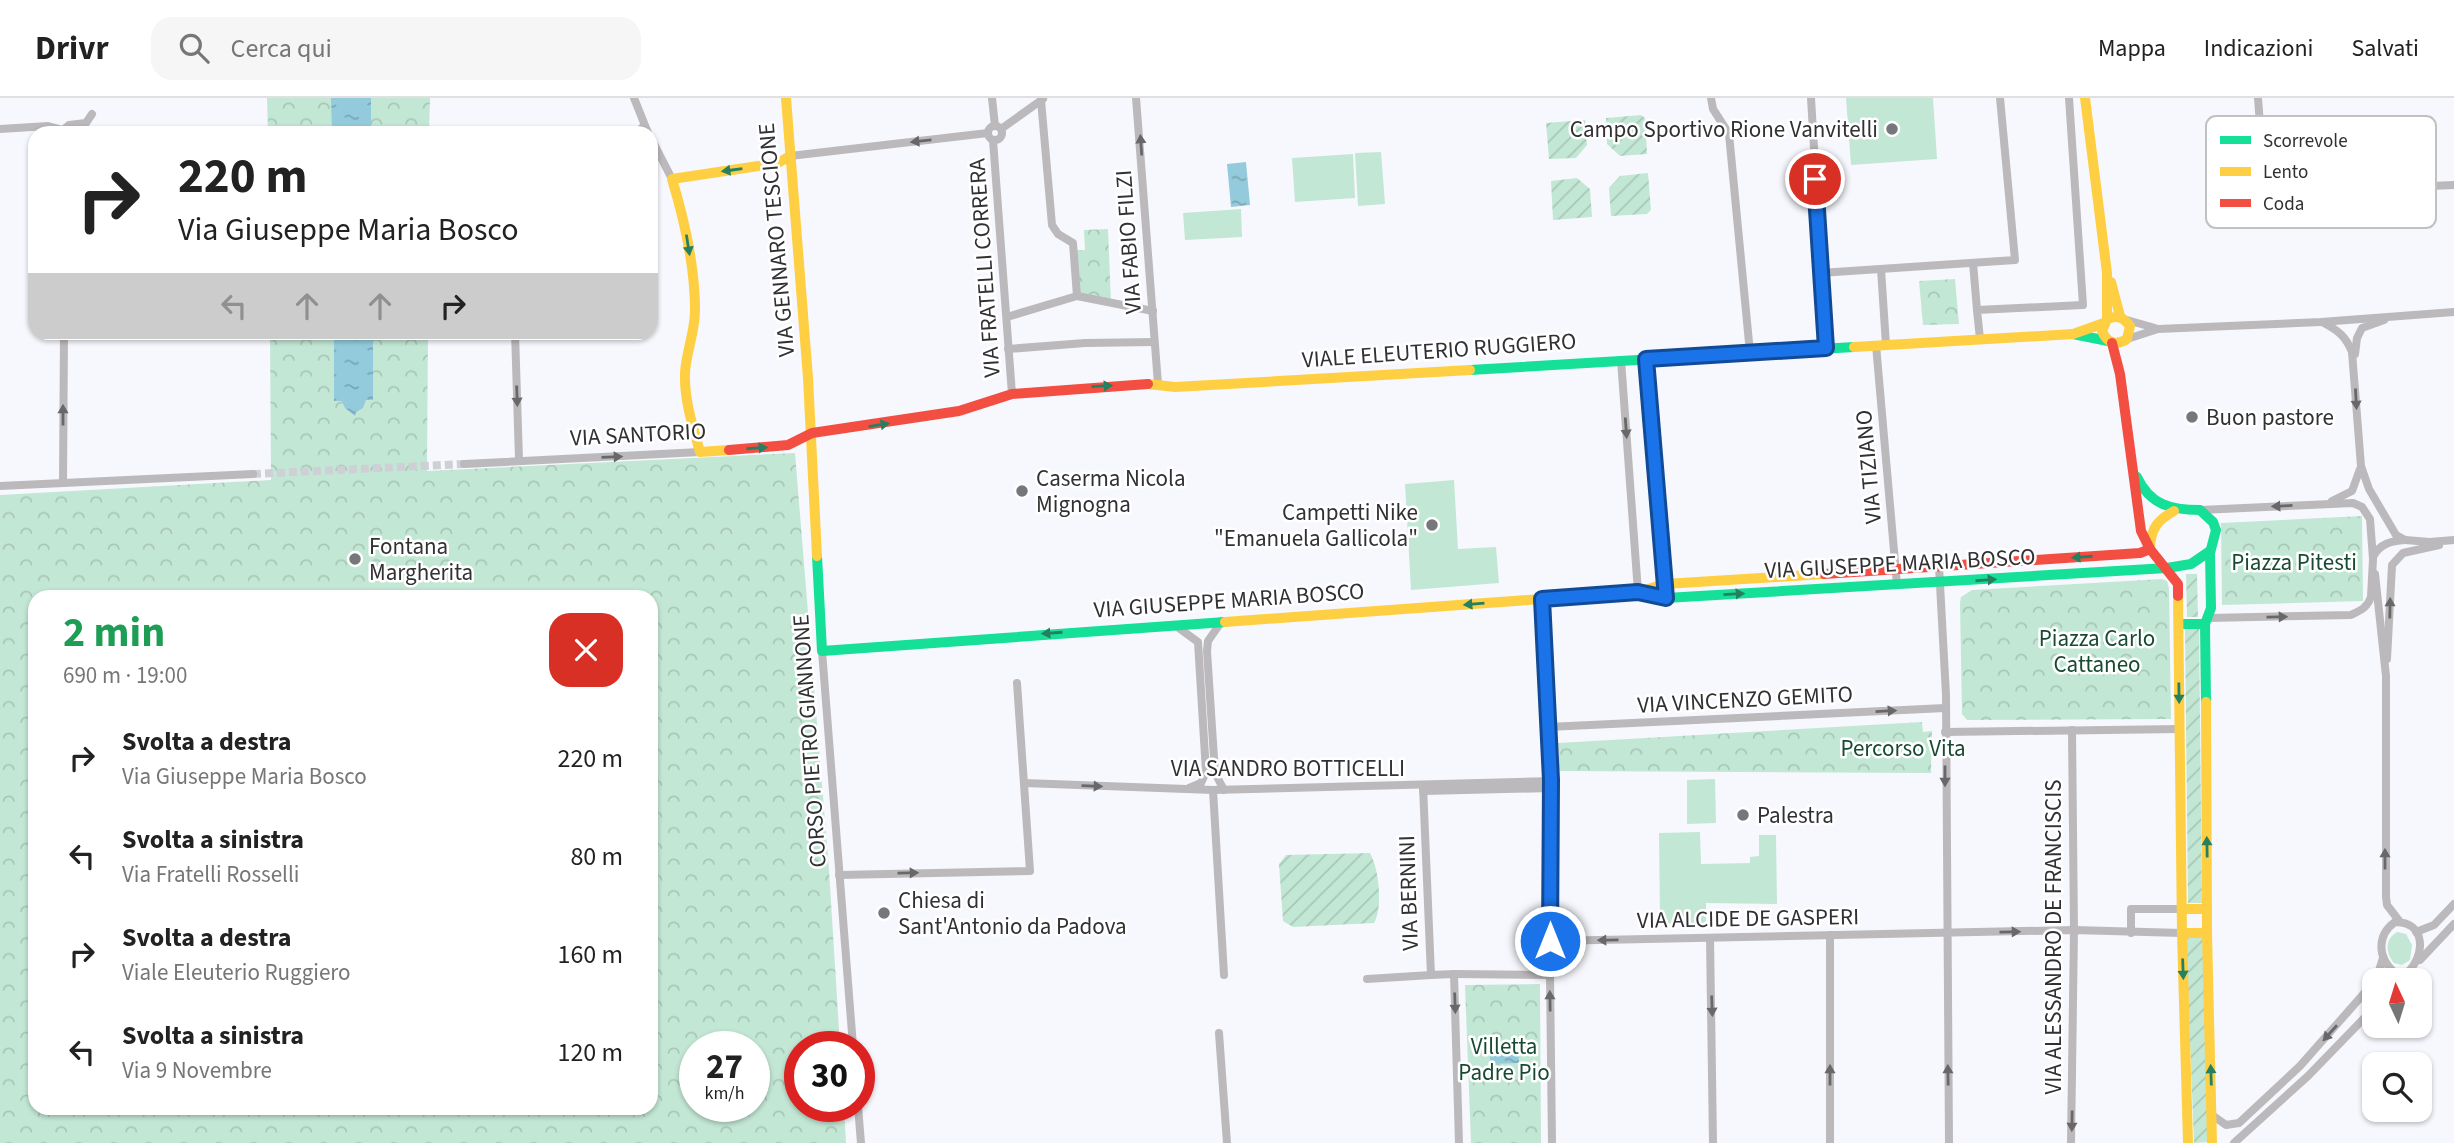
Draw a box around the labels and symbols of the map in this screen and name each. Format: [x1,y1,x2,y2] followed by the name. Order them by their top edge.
[1570,113,1878,146] place label: Campo Sportivo Rione Vanvitelli
[2206,116,2436,228] legend
[1884,121,1900,137] marker: Campo Sportivo Rione Vanvitelli
[750,122,803,358] street label: VIA GENNARO TESCIONE
[2263,128,2348,155] text: Scorrevole
[1135,134,1146,156] one-way arrow
[909,136,931,147] one-way arrow
[1785,149,1845,209] pin
[960,157,1009,379] street label: VIA FRATELLI CORRERA
[2263,159,2308,186] text: Lento
[721,165,743,176] one-way arrow
[1107,169,1150,315] street label: VIA FABIO FILZI
[2263,191,2304,218] text: Coda
[683,234,694,256] one-way arrow
[1301,324,1577,377] street label: VIALE ELEUTERIO RUGGIERO
[1092,381,1114,392] one-way arrow
[512,386,523,408] one-way arrow
[2351,388,2362,410] one-way arrow
[2206,401,2334,434] place label: Buon pastore
[57,403,69,425] one-way arrow
[1847,409,1890,525] street label: VIA TIZIANO
[2184,409,2200,425] marker: Buon pastore
[569,414,707,455] street label: VIA SANTORIO
[1621,417,1632,439] one-way arrow
[868,419,890,430] one-way arrow
[746,442,768,453] one-way arrow
[601,451,623,462] one-way arrow
[1036,462,1185,521] place label: Caserma Nicola Mignogna
[1014,483,1030,499] marker: Caserma Nicola Mignogna
[1214,496,1418,555] place label: Campetti Nike "Emanuela Gallicola"
[2271,500,2293,511] one-way arrow
[1424,517,1440,533] marker: Campetti Nike "Emanuela Gallicola"
[369,530,473,589] place label: Fontana Margherita
[1764,540,2036,587] street label: VIA GIUSEPPE MARIA BOSCO
[2231,546,2357,579] park label: Piazza Pitesti
[347,551,363,567] marker: Fontana Margherita
[2071,552,2093,563] one-way arrow
[1975,574,1997,585] one-way arrow
[1093,575,1365,626] street label: VIA GIUSEPPE MARIA BOSCO
[1723,588,1745,599] one-way arrow
[2384,597,2396,619] one-way arrow
[1463,599,1485,610] one-way arrow
[2266,611,2288,622] one-way arrow
[784,613,835,869] street label: CORSO PIETRO GIANNONE
[2039,622,2155,681] park label: Piazza Carlo Cattaneo
[1040,628,1062,639] one-way arrow
[1636,677,1854,722] street label: VIA VINCENZO GEMITO
[2174,682,2185,704] one-way arrow
[1875,705,1897,716] one-way arrow
[1840,732,1966,765] park label: Percorso Vita
[1171,752,1405,785] street label: VIA SANDRO BOTTICELLI
[1939,766,1951,788] one-way arrow
[2037,779,2070,1095] street label: VIA ALESSANDRO DE FRANCISCIS
[1082,780,1104,791] one-way arrow
[1757,799,1834,832] place label: Palestra
[1735,807,1751,823] marker: Palestra
[1390,835,1427,951] street label: VIA BERNINI
[2201,836,2213,858] one-way arrow
[2379,847,2391,869] one-way arrow
[897,868,919,879] one-way arrow
[898,884,1127,943] place label: Chiesa di Sant'Antonio da Padova
[1637,900,1859,937] street label: VIA ALCIDE DE GASPERI
[1513,904,1587,978] position arrow
[876,905,892,921] marker: Chiesa di Sant'Antonio da Padova
[1999,926,2021,937] one-way arrow
[1597,934,1619,946] one-way arrow
[2177,958,2189,980] one-way arrow
[2362,968,2432,1038] north arrow
[1544,990,1556,1012] one-way arrow
[1449,992,1460,1014] one-way arrow
[1706,995,1718,1017] one-way arrow
[2322,1024,2338,1042] one-way arrow
[1458,1030,1550,1089] park label: Villetta Padre Pio
[784,1031,875,1122] speed limit sign: 30
[1824,1064,1836,1086] one-way arrow
[1942,1064,1954,1086] one-way arrow
[2205,1064,2217,1086] one-way arrow
[2066,1110,2077,1132] one-way arrow

